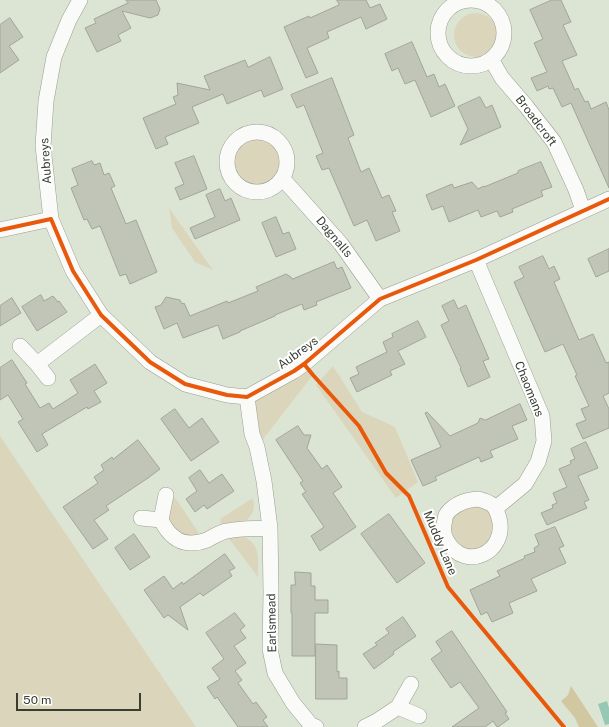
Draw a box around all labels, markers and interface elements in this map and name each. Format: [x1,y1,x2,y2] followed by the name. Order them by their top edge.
[512,93,560,149] street label: Broadcroft
[37,137,55,185] street label: Aubreys
[313,214,355,260] street label: Dagnalls
[275,334,321,372] street label: Aubreys
[511,359,547,419] street label: Chaomans
[420,509,460,577] street label: Muddy Lane
[264,593,280,653] street label: Earlsmead
[18,685,143,711] scale bar
[23,693,51,707] text: 50 m

